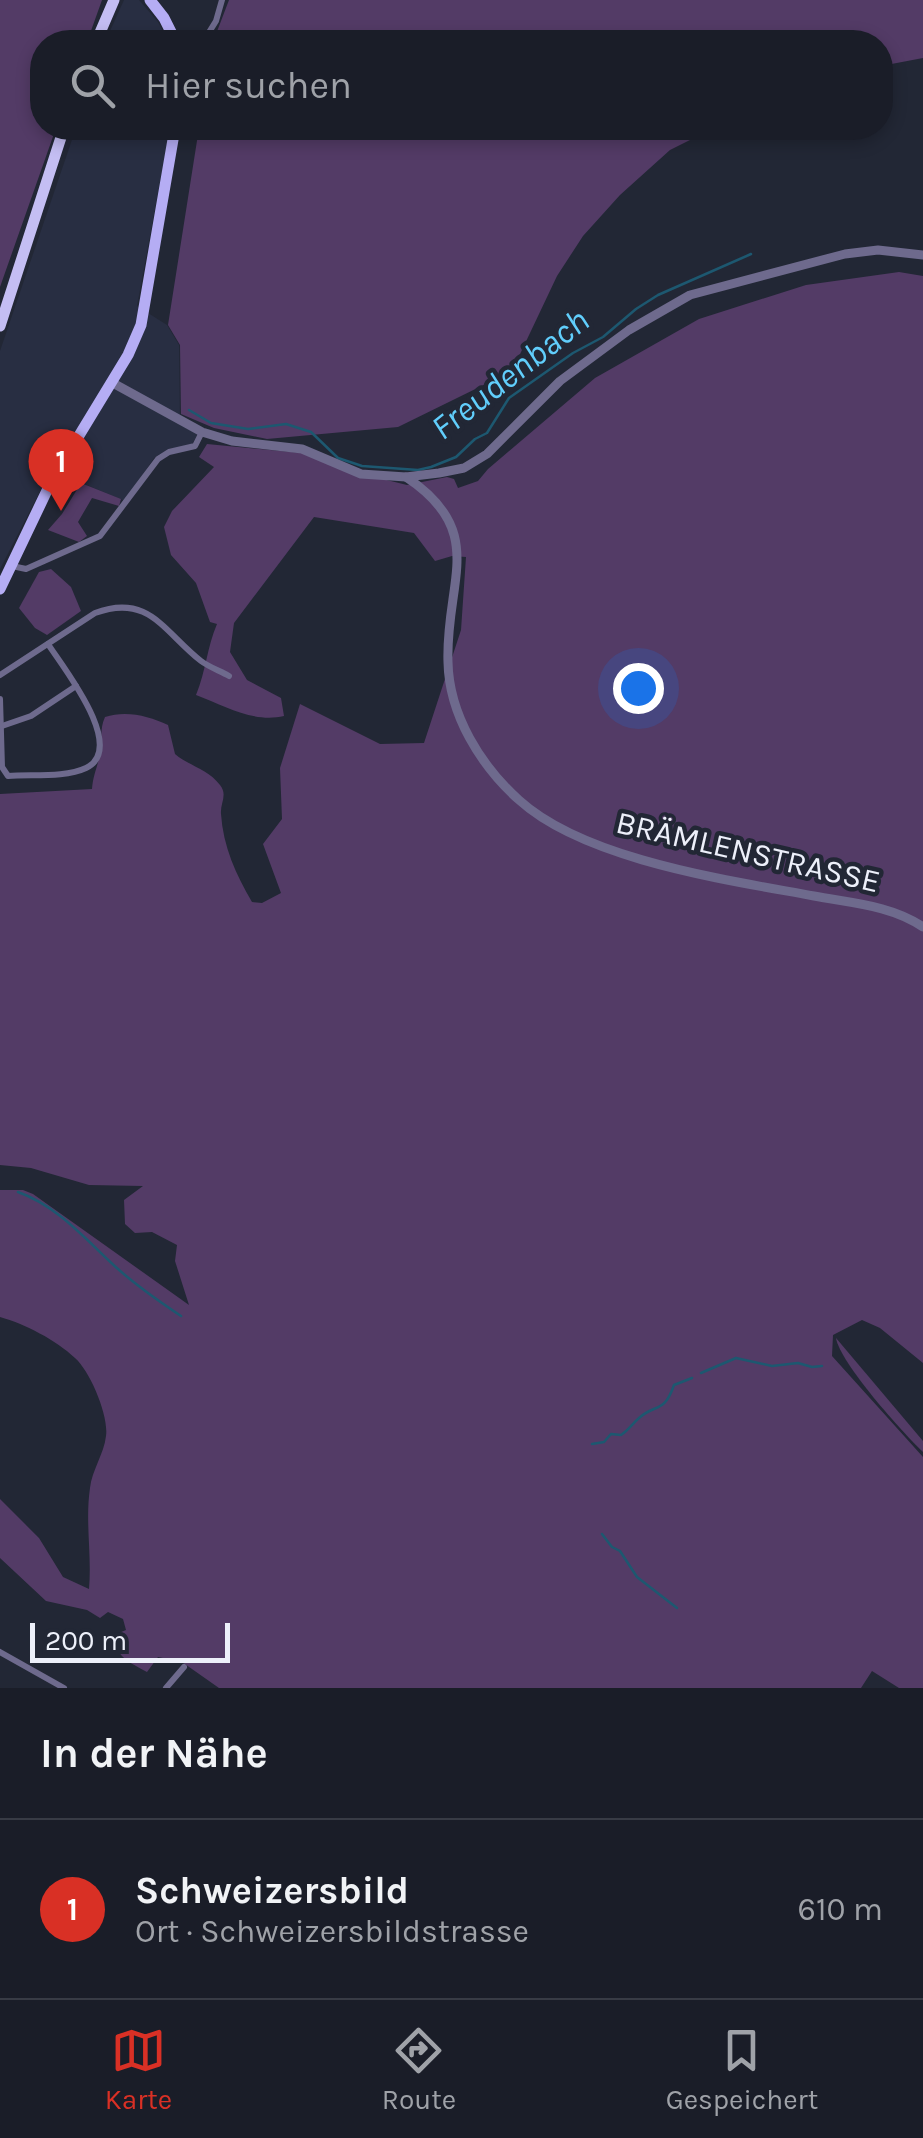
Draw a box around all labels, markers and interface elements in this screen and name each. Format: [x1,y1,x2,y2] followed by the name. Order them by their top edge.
[30,30,893,140] search box
[65,58,120,113] icon: search
[145,63,352,108] text: Hier suchen
[423,300,597,448] water label: Freudenbach
[28,428,94,511] pin: 1
[613,663,664,714] your location
[612,804,884,900] street label: BRÄMLENSTRASSE
[30,1618,230,1662] scale bar
[45,1624,127,1657] text: 200 m
[40,1728,268,1778] text: In der Nähe
[135,1868,409,1913] text: Schweizersbild
[67,1891,78,1928] text: 1
[798,1891,883,1928] text: 610 m
[135,1913,529,1950] text: Ort · Schweizersbildstrasse
[105,2023,172,2116] tab: Karte
[382,2023,456,2116] tab: Route
[666,2023,818,2116] tab: Gespeichert

